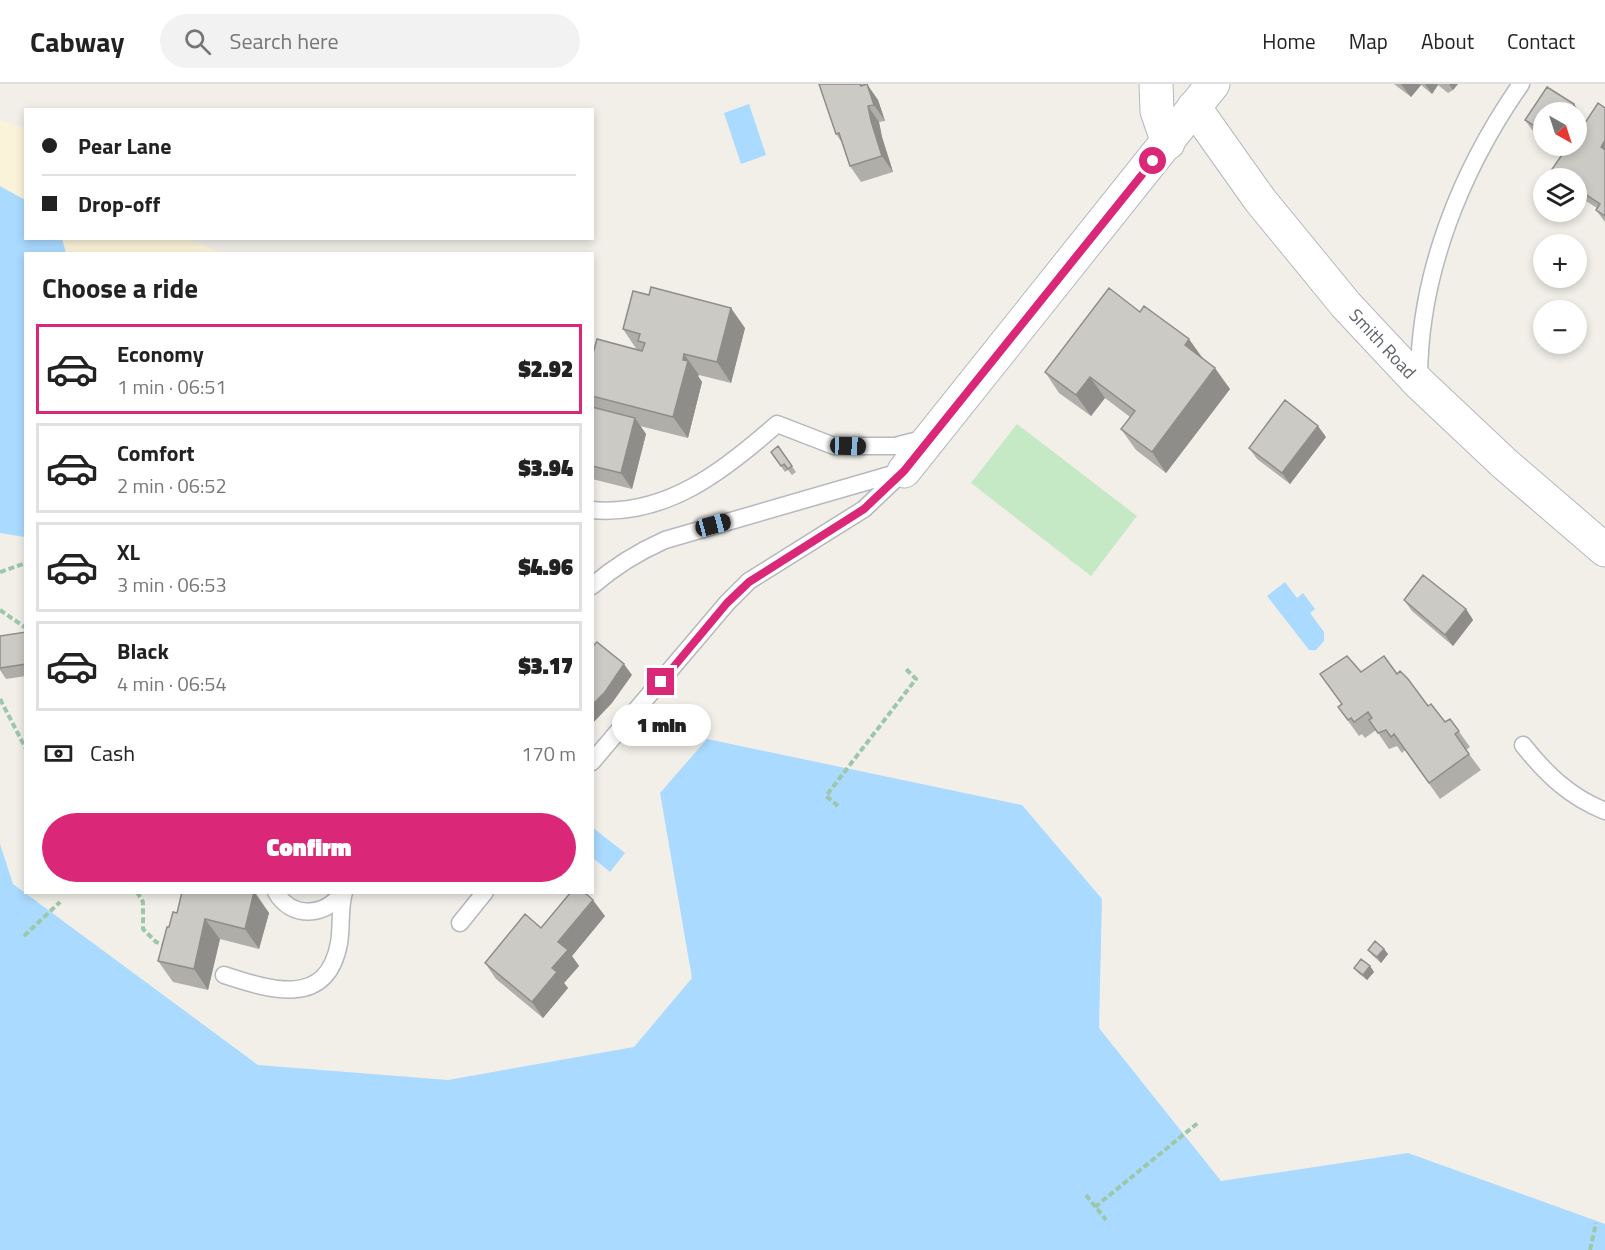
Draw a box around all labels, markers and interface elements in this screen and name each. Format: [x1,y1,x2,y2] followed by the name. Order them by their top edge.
[160,14,580,68] search box
[30,20,124,63] text: Cabway
[229,24,339,58] text: Search here
[181,25,214,58] icon: search
[1262,25,1316,57] text: Home
[1349,25,1388,57] text: Map
[1421,25,1474,57] text: About
[1507,25,1575,57] text: Contact
[1533,102,1587,156] north arrow
[1533,102,1587,354] map controls
[78,129,171,163] text: Pear Lane
[1139,147,1166,174] route start
[1533,168,1587,222] button: layers
[78,187,160,221] text: Drop-off
[1533,234,1587,288] button: +
[42,267,198,308] text: Choose a ride
[1533,300,1587,354] button: −
[1343,302,1423,385] street label: Smith Road
[117,337,204,371] text: Economy
[45,342,99,396] icon: car
[518,352,573,386] text: $2.92
[117,371,227,402] text: 1 min · 06:51
[117,436,195,470] text: Comfort
[830,436,866,456] car
[45,441,99,495] icon: car
[518,451,573,485] text: $3.94
[117,470,227,501] text: 2 min · 06:52
[693,512,733,538] car
[117,535,140,569] text: XL
[45,540,99,594] icon: car
[518,550,573,584] text: $4.96
[117,569,227,600] text: 3 min · 06:53
[117,634,169,668] text: Black
[45,639,99,693] icon: car
[518,649,573,683] text: $3.17
[117,668,227,699] text: 4 min · 06:54
[647,668,674,695] route end
[612,703,710,745] callout: 1 min
[637,709,686,740] text: 1 min
[90,736,135,770] text: Cash
[42,737,75,770] icon: cash
[521,738,576,769] text: 170 m
[42,813,576,882] button: Confirm

